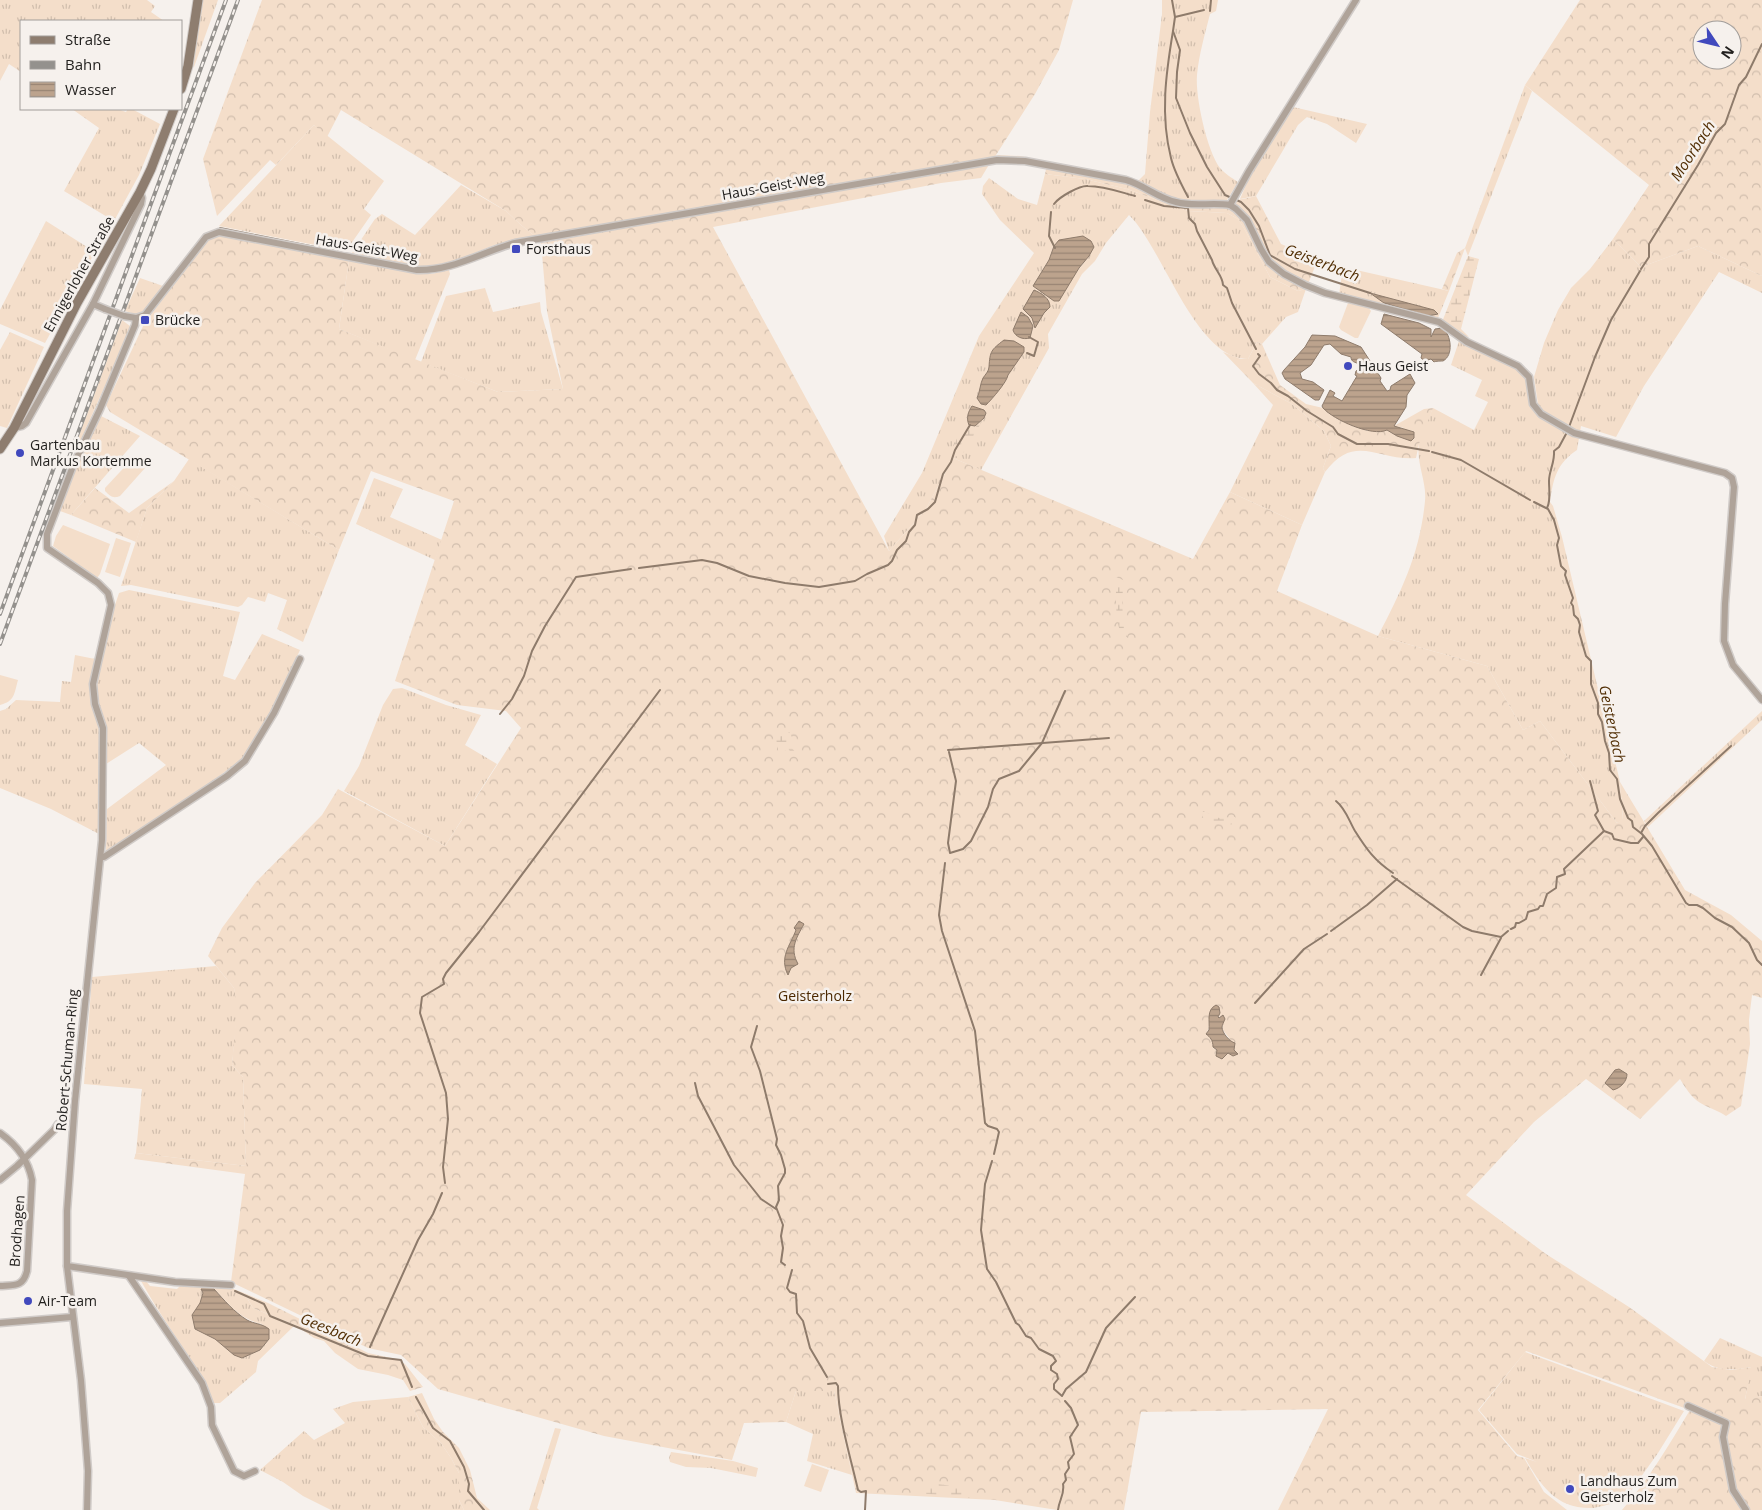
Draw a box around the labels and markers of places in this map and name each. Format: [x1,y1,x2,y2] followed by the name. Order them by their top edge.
[526,239,591,258] place label: Forsthaus
[510,243,522,255] marker: Forsthaus
[155,310,200,329] place label: Brücke
[139,314,151,326] marker: Brücke
[1358,356,1428,375] place label: Haus Geist
[1342,360,1354,372] marker: Haus Geist
[30,435,152,470] place label: Gartenbau Markus Kortemme
[14,447,26,459] marker: Gartenbau Markus Kortemme
[38,1291,97,1310] place label: Air-Team
[22,1295,34,1307] marker: Air-Team
[1580,1471,1677,1506] place label: Landhaus Zum Geisterholz
[1564,1483,1576,1495] marker: Landhaus Zum Geisterholz

